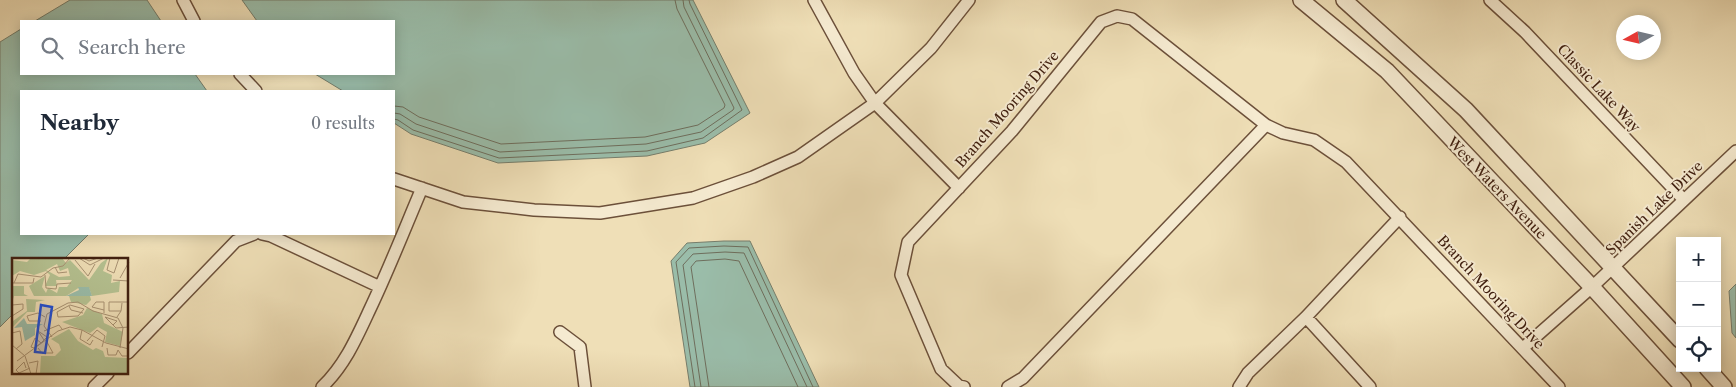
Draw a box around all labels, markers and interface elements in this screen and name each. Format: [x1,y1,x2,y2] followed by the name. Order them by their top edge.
[1616,15,1661,60] north arrow
[20,20,395,75] search box
[38,34,66,62] icon: search
[78,36,186,59] text: Search here
[1554,40,1645,136] street label: Classic Lake Way
[951,47,1063,171] street label: Branch Mooring Drive
[40,110,119,135] text: Nearby
[311,113,375,133] text: 0 results
[1443,132,1551,243] street label: West Waters Avenue
[1602,157,1706,259] street label: Spanish Lake Drive
[1434,231,1548,353] street label: Branch Mooring Drive
[1676,237,1721,372] map controls
[1676,237,1721,282] button: +
[12,258,129,374] inset map
[1676,282,1721,327] button: −
[1676,327,1721,372] button: locate

